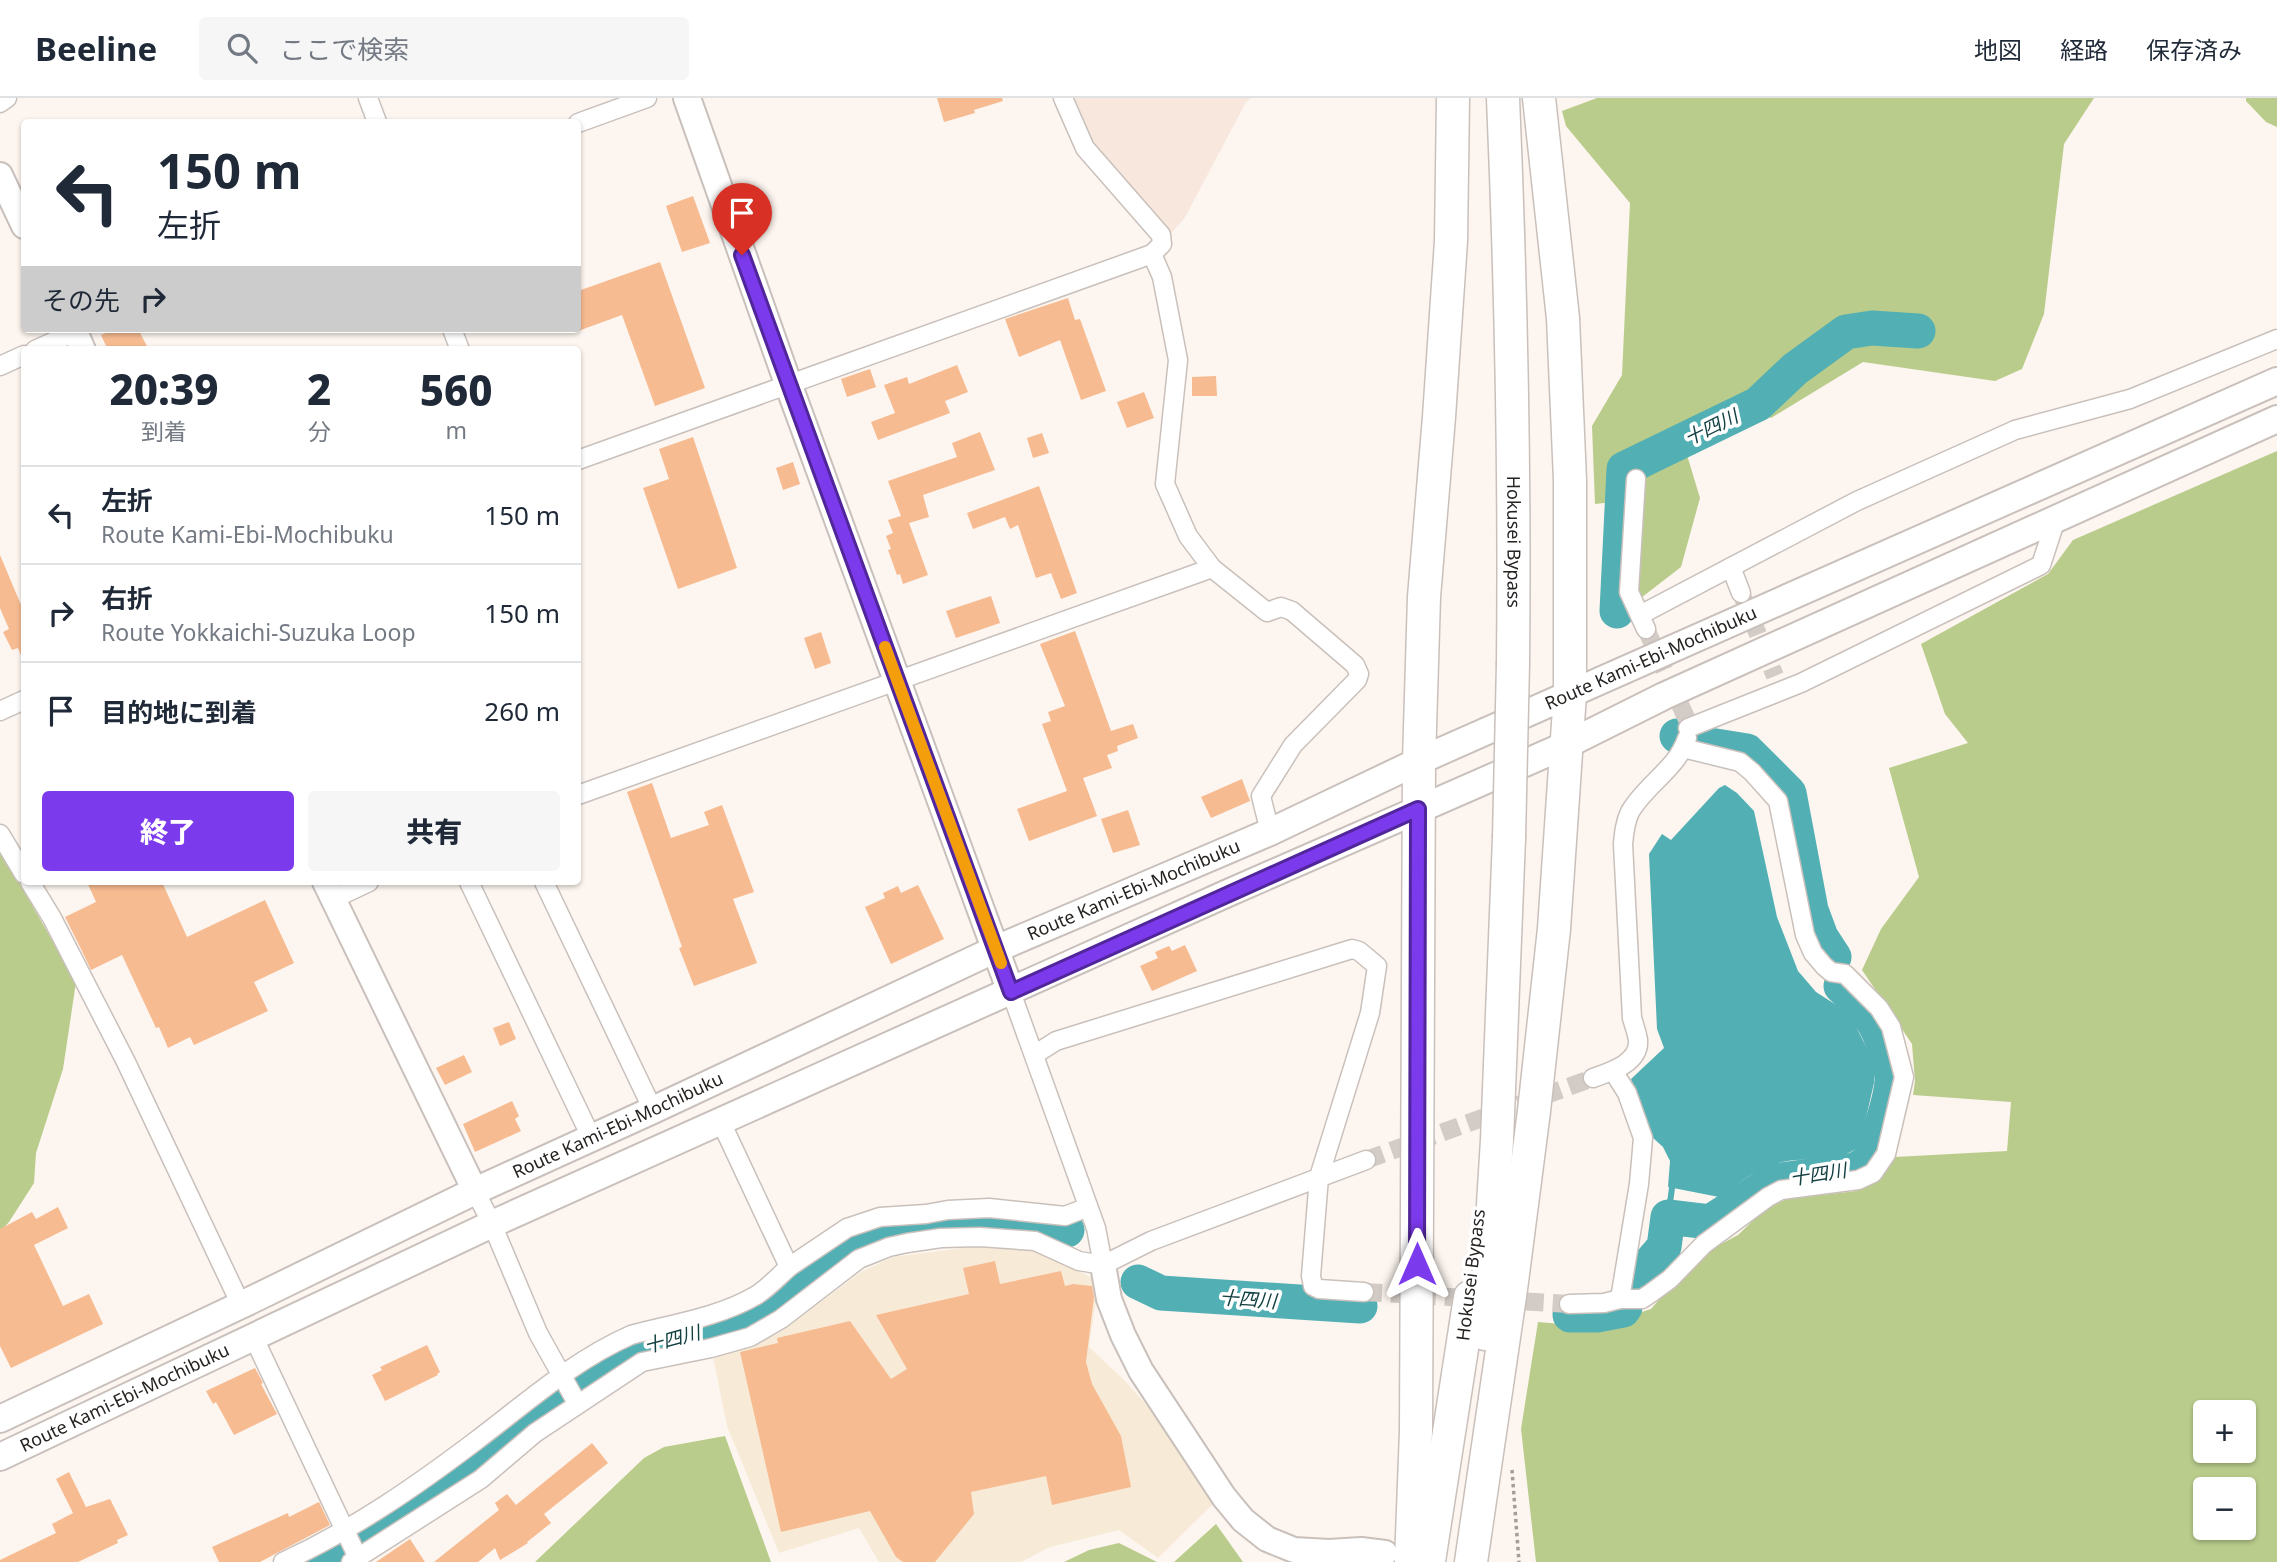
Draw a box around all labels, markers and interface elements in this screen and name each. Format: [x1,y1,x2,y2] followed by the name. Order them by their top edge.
[199,17,689,80] search box
[35,26,157,71] text: Beeline
[223,29,261,67] icon: search
[279,31,409,67] text: ここで検索
[1974,33,2022,66] text: 地図
[2060,33,2108,66] text: 経路
[2146,33,2242,66] text: 保存済み
[157,137,302,203] text: 150 m
[42,147,133,238] icon: left
[712,183,772,255] pin
[723,194,761,232] icon: arrive
[157,203,221,246] text: 左折
[134,280,172,318] icon: right
[42,282,120,318] text: その先
[109,360,219,417] text: 20:39
[307,360,331,417] text: 2
[420,361,493,418] text: 560
[1680,402,1744,451] water label: 十四川
[445,414,467,446] text: m
[141,415,187,447] text: 到着
[308,415,331,447] text: 分
[1502,475,1527,608] street label: Hokusei Bypass
[101,482,153,518] text: 左折
[42,496,80,534] icon: left
[484,497,560,533] text: 150 m
[101,518,394,550] text: Route Kami-Ebi-Mochibuku
[101,580,153,616] text: 右折
[42,594,80,632] icon: right
[484,595,560,631] text: 150 m
[1541,600,1760,715] street label: Route Kami-Ebi-Mochibuku
[101,616,416,648] text: Route Yokkaichi-Suzuka Loop
[42,692,80,730] icon: arrive
[484,693,560,729] text: 260 m
[101,694,257,730] text: 目的地に到着
[42,791,294,871] button: 終了
[308,791,560,871] button: 共有
[1023,833,1243,945] street label: Route Kami-Ebi-Mochibuku
[508,1066,727,1183] street label: Route Kami-Ebi-Mochibuku
[1788,1156,1850,1191] water label: 十四川
[1450,1208,1490,1342] street label: Hokusei Bypass
[1380,1227,1454,1301] position arrow
[1219,1284,1279,1314] water label: 十四川
[641,1319,705,1359] water label: 十四川
[16,1337,233,1457] street label: Route Kami-Ebi-Mochibuku
[2193,1400,2256,1540] map controls
[2193,1400,2256,1463] button: +
[2193,1477,2256,1540] button: −

